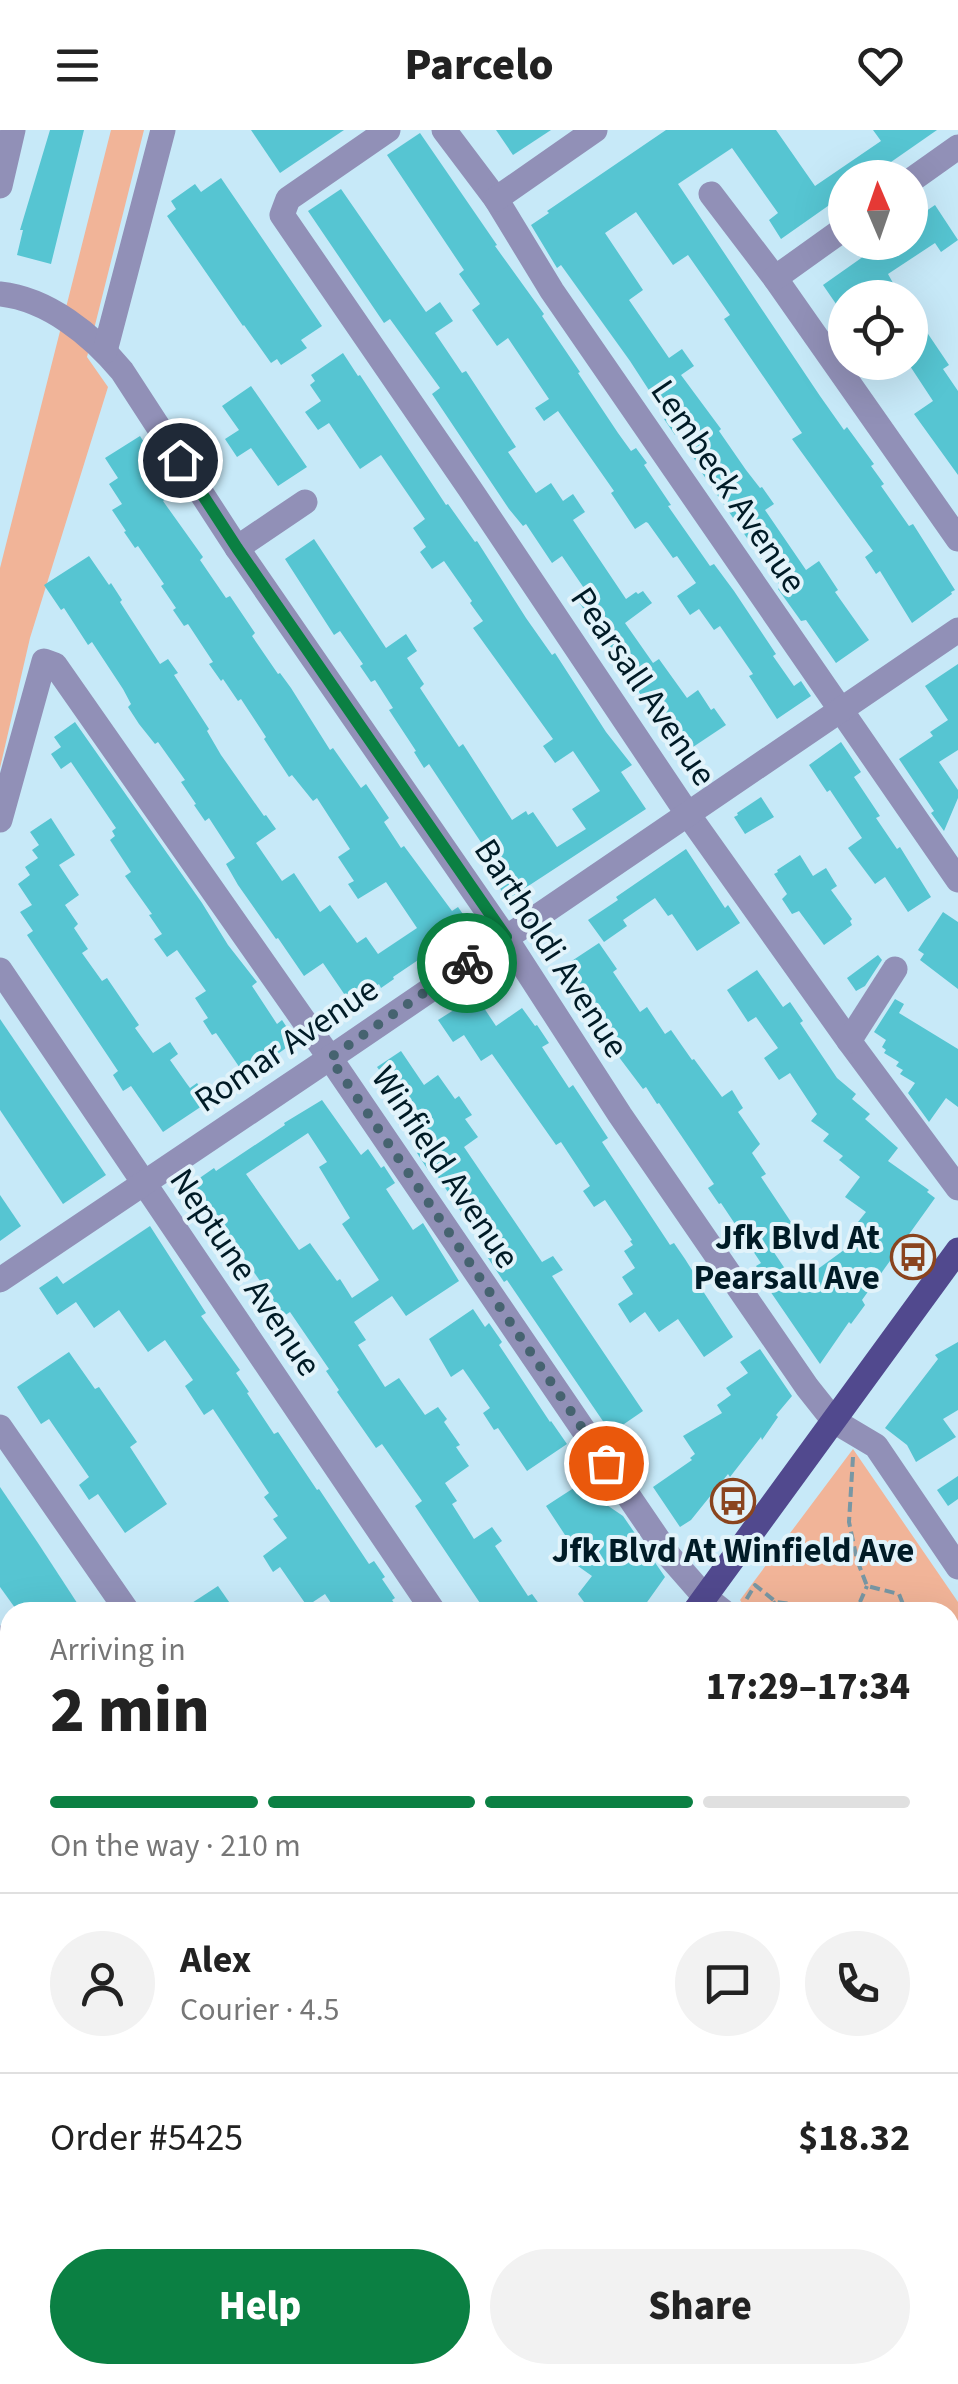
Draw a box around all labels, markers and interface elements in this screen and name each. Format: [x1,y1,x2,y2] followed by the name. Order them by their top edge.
[404,33,554,97] text: Parcelo
[50,38,105,93] icon: menu
[853,38,908,93] icon: heart
[828,160,928,260] north arrow
[828,160,928,380] map controls
[828,280,928,380] button: locate
[638,370,818,603] street label: Lembeck Avenue
[138,418,223,503] pin
[153,433,208,488] icon: home
[558,577,728,796] street label: Pearsall Avenue
[462,829,641,1068] street label: Bartholdi Avenue
[417,913,517,1013] courier
[440,936,495,991] icon: bike
[185,965,389,1125] street label: Romar Avenue
[359,1056,532,1279] street label: Winfield Avenue
[157,1159,333,1386] street label: Neptune Avenue
[693,1213,880,1303] place label: Jfk Blvd At Pearsall Ave
[890,1234,936,1280] bus stop icon: Jfk Blvd At Pearsall Ave
[564,1421,649,1506] pin
[579,1436,634,1491] icon: bag
[710,1478,756,1524] bus stop icon: Jfk Blvd At Winfield Ave
[552,1526,914,1576] place label: Jfk Blvd At Winfield Ave
[50,1627,186,1673] text: Arriving in
[706,1660,910,1714] text: 17:29–17:34
[50,1664,210,1757] text: 2 min
[50,1823,301,1869] text: On the way · 210 m
[50,1931,155,2036] button: person
[675,1931,780,2036] button: chat
[805,1931,910,2036] button: phone
[180,1933,251,1987] text: Alex
[180,1987,340,2033] text: Courier · 4.5
[50,2111,243,2165] text: Order #5425
[798,2111,910,2165] text: $18.32
[50,2249,470,2364] button: Help
[490,2249,910,2364] button: Share

